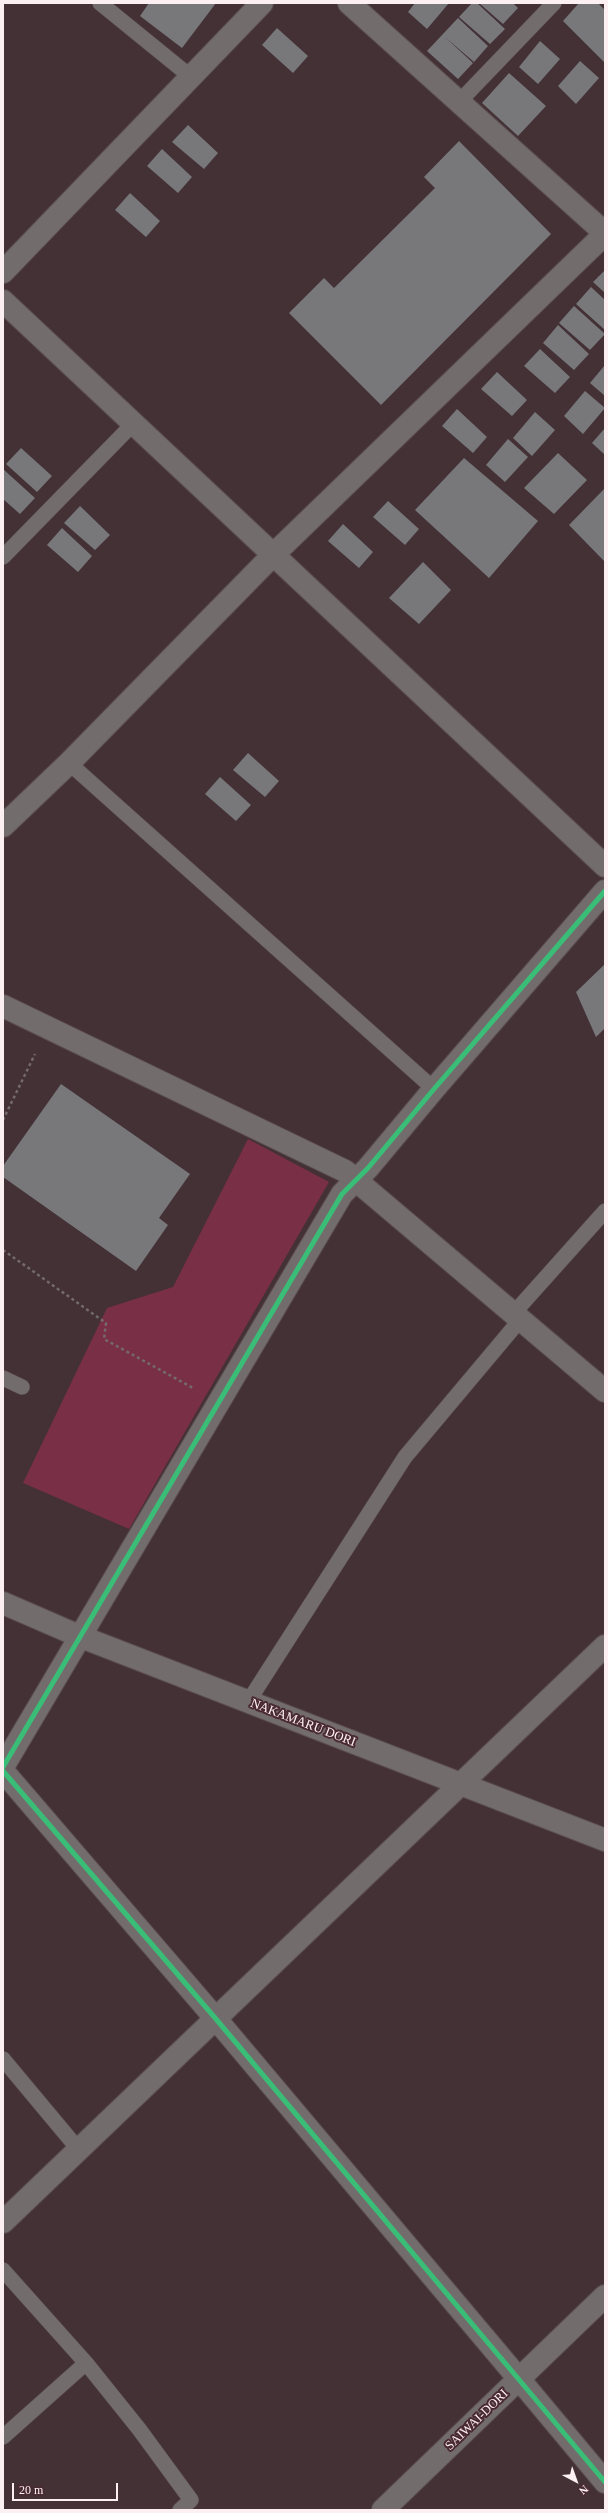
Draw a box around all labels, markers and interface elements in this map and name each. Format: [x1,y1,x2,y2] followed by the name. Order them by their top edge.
[252,1697,354,1749] street label: NAKAMARU DORI
[444,2387,510,2453] street label: SAIWAI-DORI
[556,2461,596,2501] north arrow
[14,2475,120,2501] scale bar
[19,2483,43,2497] text: 20 m
[577,2483,591,2497] text: N

